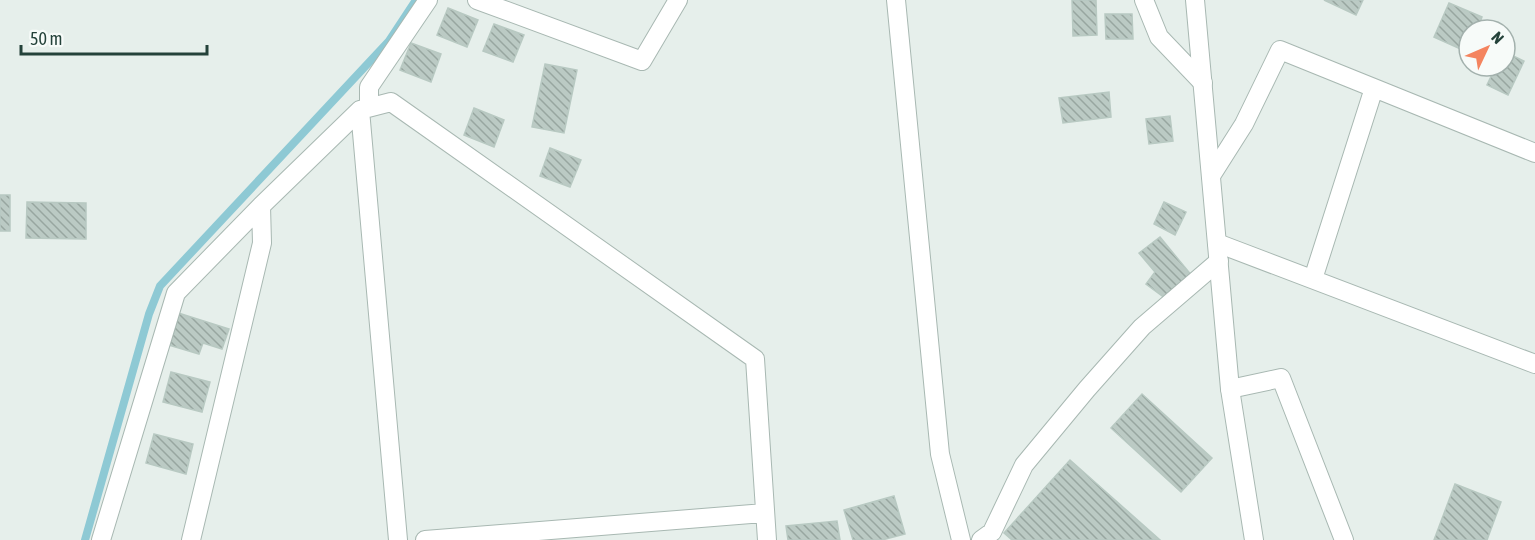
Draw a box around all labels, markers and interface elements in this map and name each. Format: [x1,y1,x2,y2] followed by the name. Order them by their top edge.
[21,18,207,56] scale bar
[1457,18,1517,78] north arrow
[30,28,62,49] text: 50 m
[1488,28,1508,47] text: N

